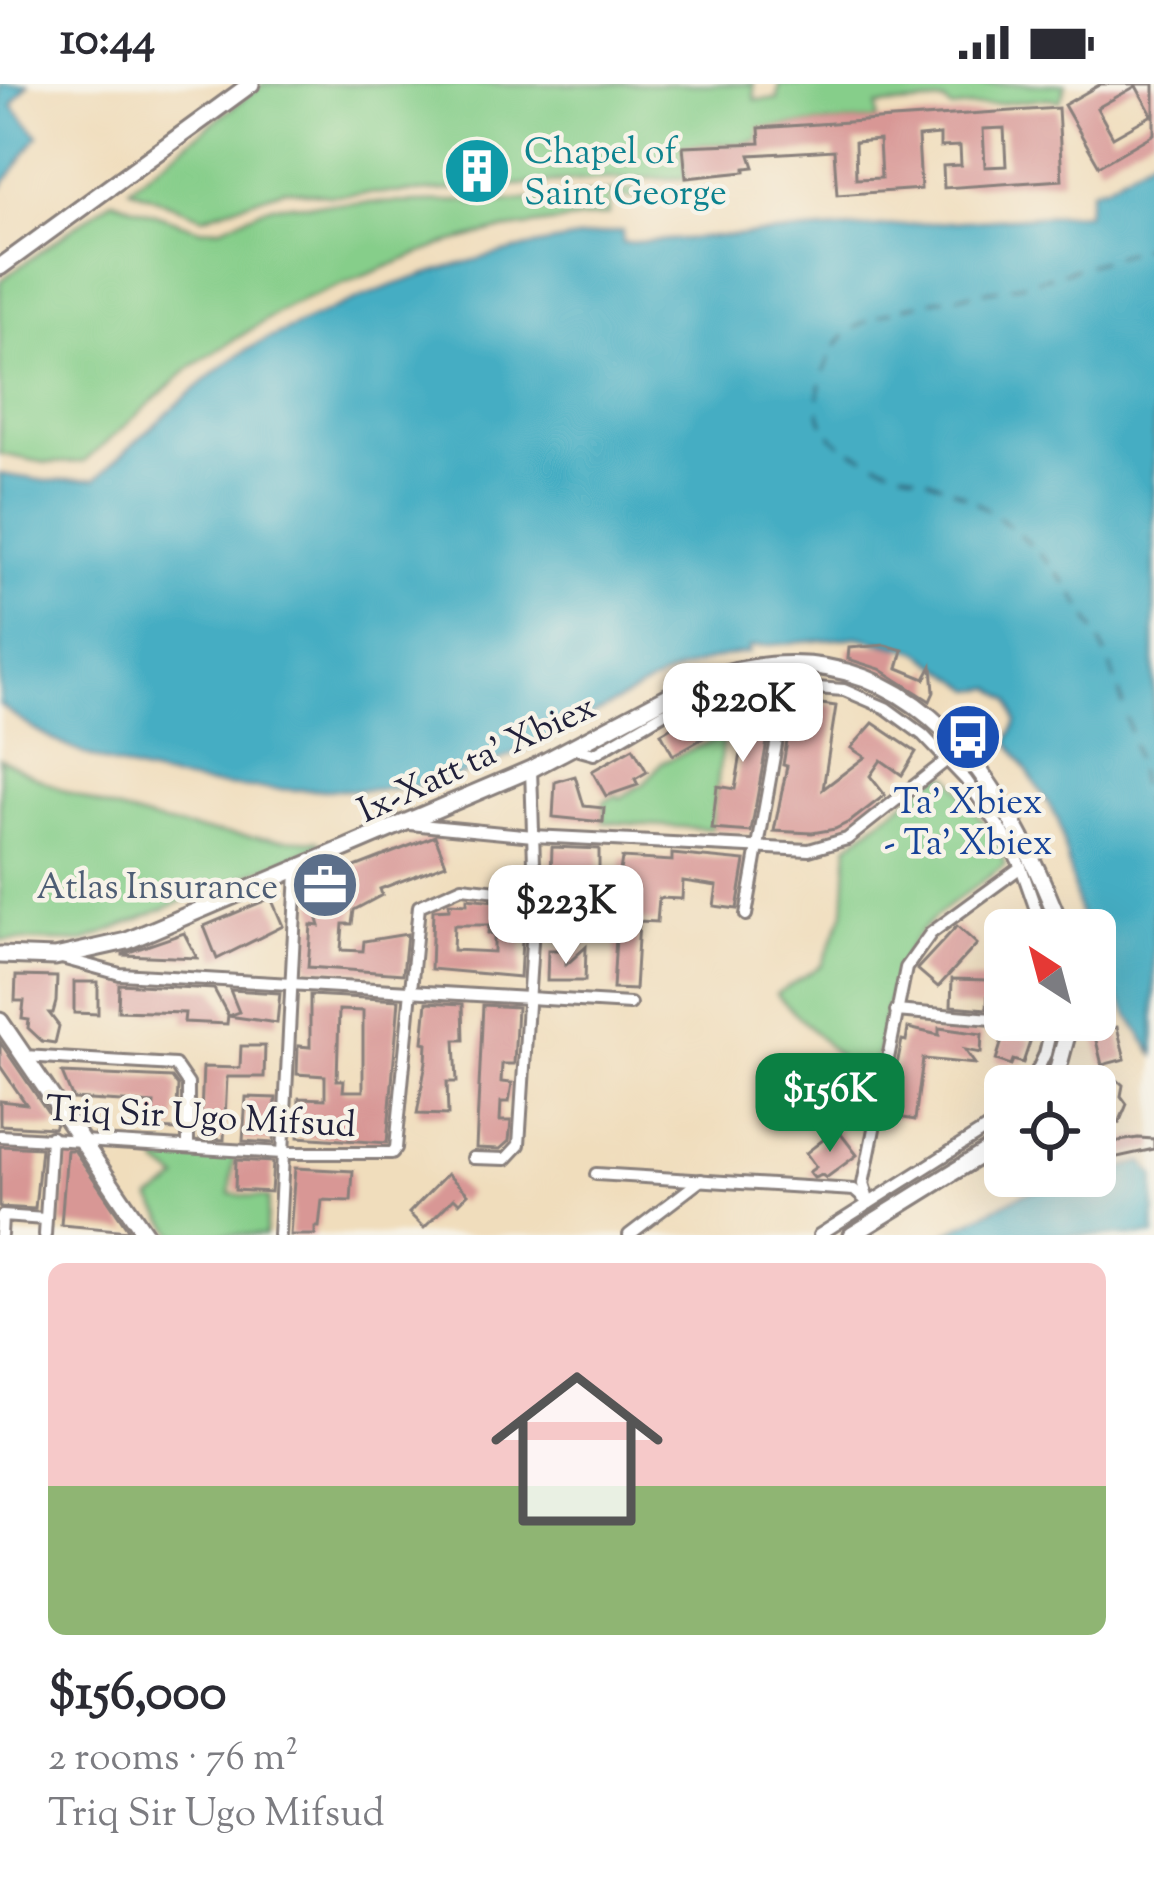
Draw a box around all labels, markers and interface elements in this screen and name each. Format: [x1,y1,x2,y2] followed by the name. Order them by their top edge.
[60,10,155,75] text: 10:44
[524,128,727,221] place label: Chapel of Saint George
[442,136,512,206] building icon: Chapel of Saint George
[659,663,827,765] pin: $220K
[690,674,796,730] text: $220K
[350,683,605,839] street label: Ix-Xatt ta' Xbiex
[933,702,1003,772] bus stop icon: Ta' Xbiex - Ta' Xbiex
[884,778,1052,871] place label: Ta' Xbiex - Ta' Xbiex
[290,850,360,920] office icon: Atlas Insurance
[36,863,278,915] place label: Atlas Insurance
[482,865,650,967] pin: $223K
[515,876,617,932] text: $223K
[984,909,1116,1041] north arrow
[984,909,1116,1197] map controls
[746,1053,914,1155] pin: $156K
[782,1064,878,1120] text: $156K
[984,1065,1116,1197] button: locate
[44,1085,357,1153] street label: Triq Sir Ugo Mifsud
[469,1341,685,1557] icon: home
[48,1659,227,1732] text: $156,000
[48,1732,299,1788] text: 2 rooms · 76 m²
[48,1788,385,1844] text: Triq Sir Ugo Mifsud

